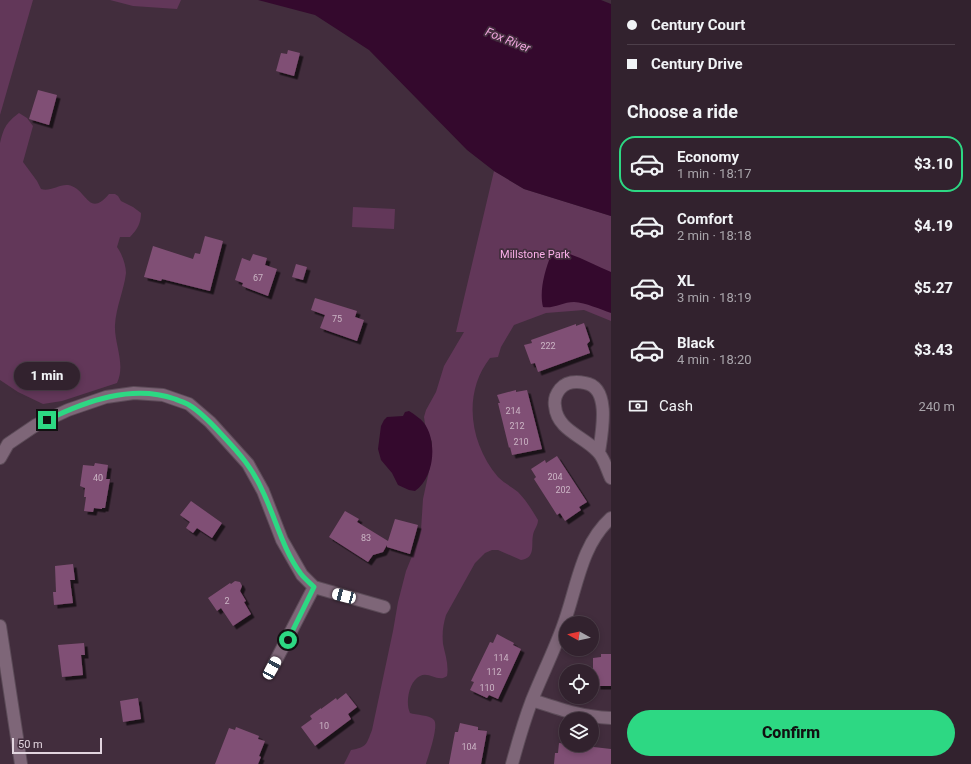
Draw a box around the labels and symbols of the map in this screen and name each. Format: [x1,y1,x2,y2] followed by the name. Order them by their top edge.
[483,25,533,56] water label: Fox River
[500,248,570,261] park label: Millstone Park
[253,273,263,283] house number: 67
[332,314,342,324] house number: 75
[540,341,556,351] house number: 222
[14,362,80,390] callout: 1 min
[505,406,521,416] house number: 214
[38,411,56,429] route end
[509,421,525,431] house number: 212
[513,437,529,447] house number: 210
[547,472,563,482] house number: 204
[93,473,103,483] house number: 40
[555,485,571,495] house number: 202
[361,533,371,543] house number: 83
[331,587,357,605] car
[224,596,230,606] house number: 2
[559,616,599,656] north arrow
[279,631,297,649] route start
[493,653,509,663] house number: 114
[261,655,283,681] car
[486,667,502,677] house number: 112
[479,683,495,693] house number: 110
[319,721,329,731] house number: 10
[12,736,102,755] scale bar
[461,742,477,752] house number: 104

